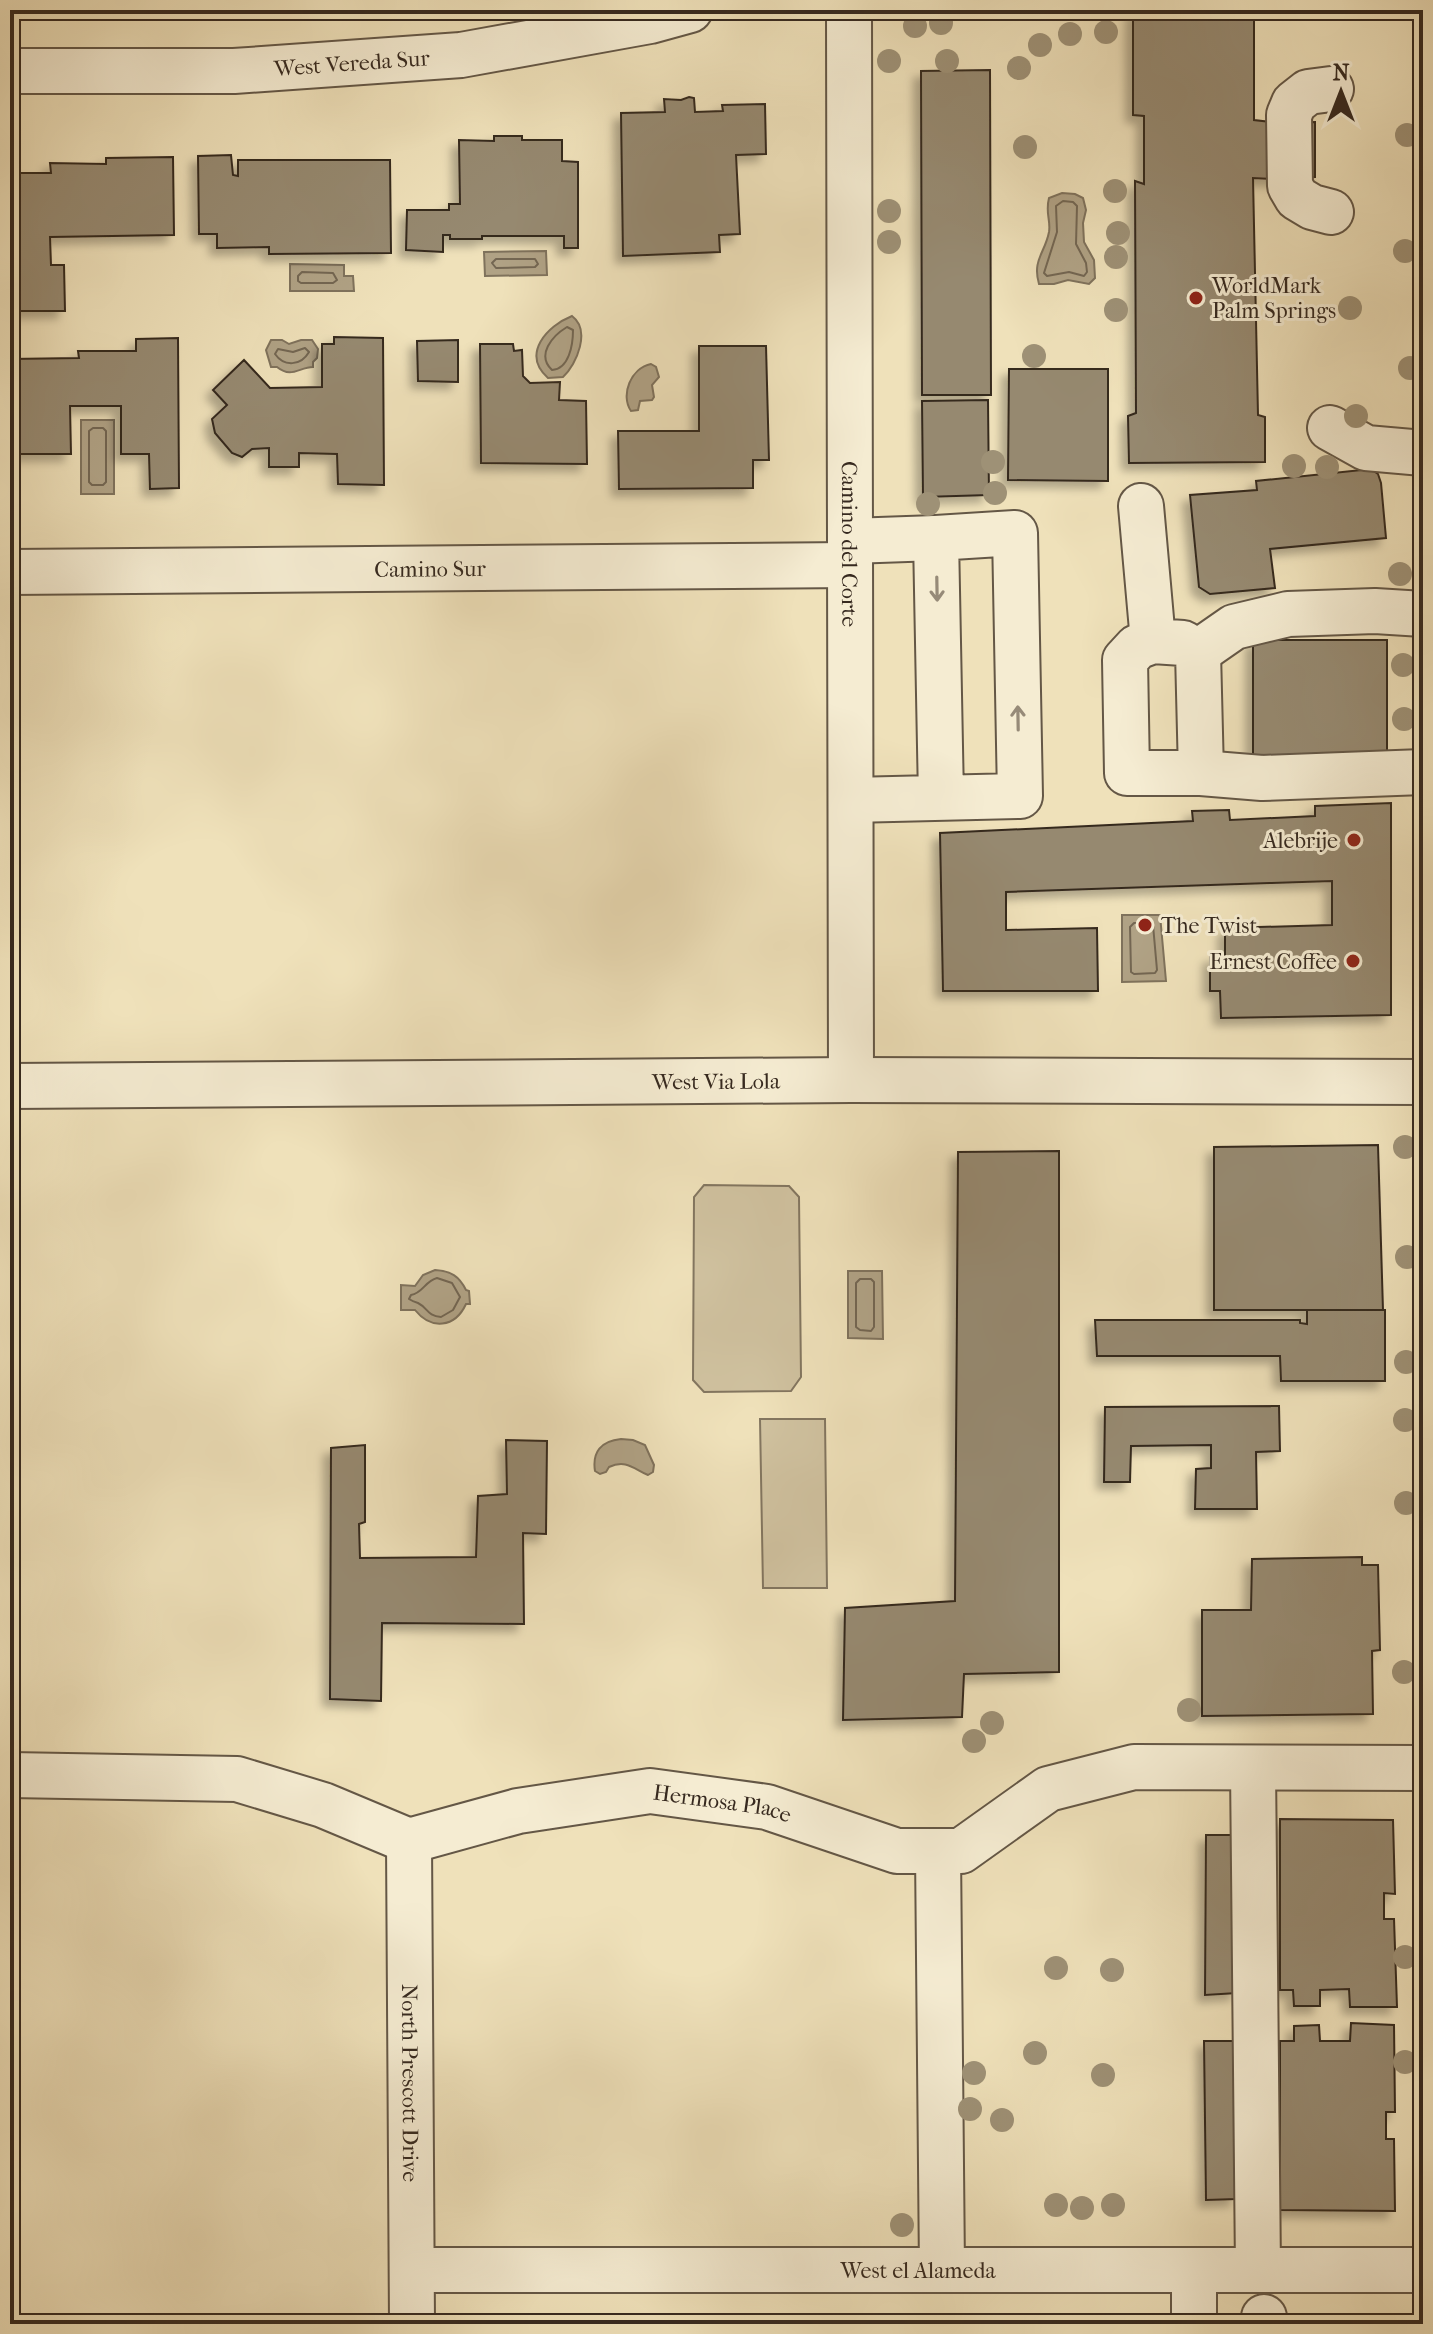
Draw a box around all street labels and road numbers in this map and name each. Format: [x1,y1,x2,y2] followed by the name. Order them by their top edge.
[272,45,431,82] street label: West Vereda Sur
[836,461,862,627] street label: Camino del Corte
[374,556,486,583] street label: Camino Sur
[651,1069,781,1095] street label: West Via Lola
[651,1780,795,1828] street label: Hermosa Place
[396,1984,423,2182] street label: North Prescott Drive
[839,2258,996,2284] street label: West el Alameda

